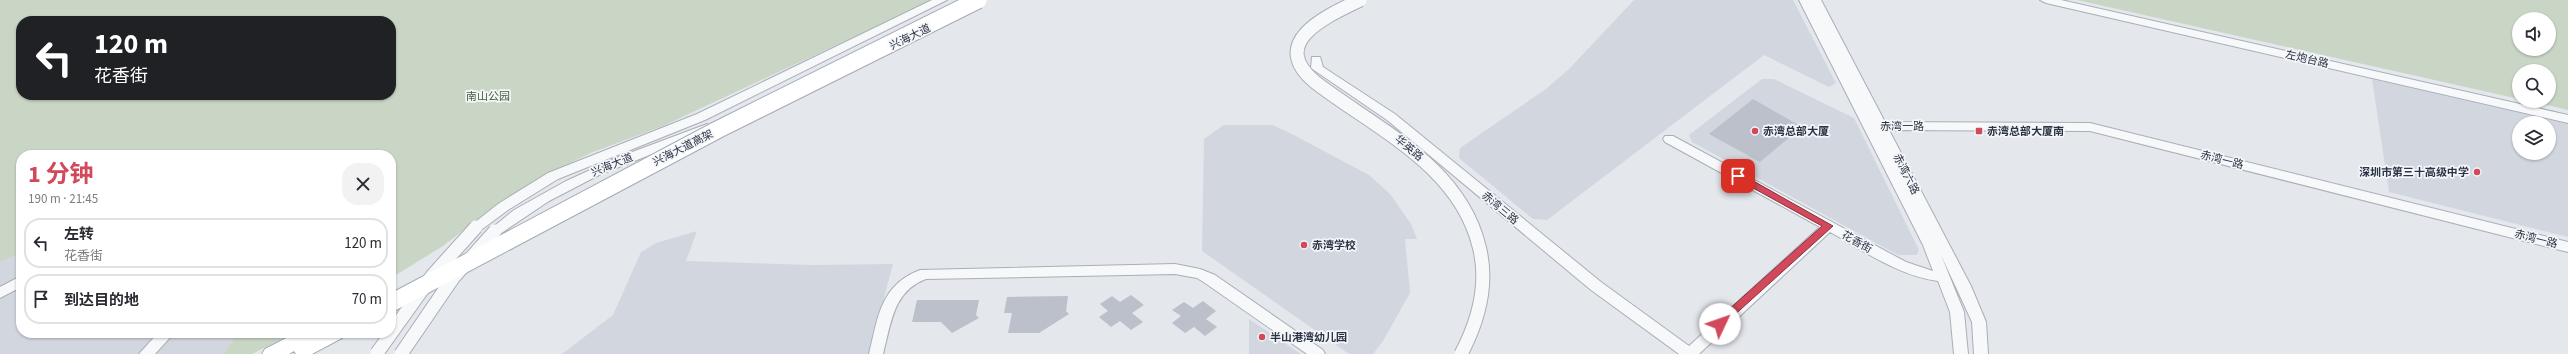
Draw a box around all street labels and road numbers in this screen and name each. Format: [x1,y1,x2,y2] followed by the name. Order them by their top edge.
[887,21,933,53] street label: 兴海大道
[2284,47,2330,71] street label: 左炮台路
[1880,119,1924,134] street label: 赤湾一路
[650,126,716,170] street label: 兴海大道高架
[1392,132,1426,164] street label: 华英路
[2199,147,2245,173] street label: 赤湾一路
[589,150,635,180] street label: 兴海大道
[1889,151,1923,197] street label: 赤湾六路
[1478,188,1522,228] street label: 赤湾三路
[2513,226,2559,252] street label: 赤湾一路
[1839,227,1875,257] street label: 花香街

